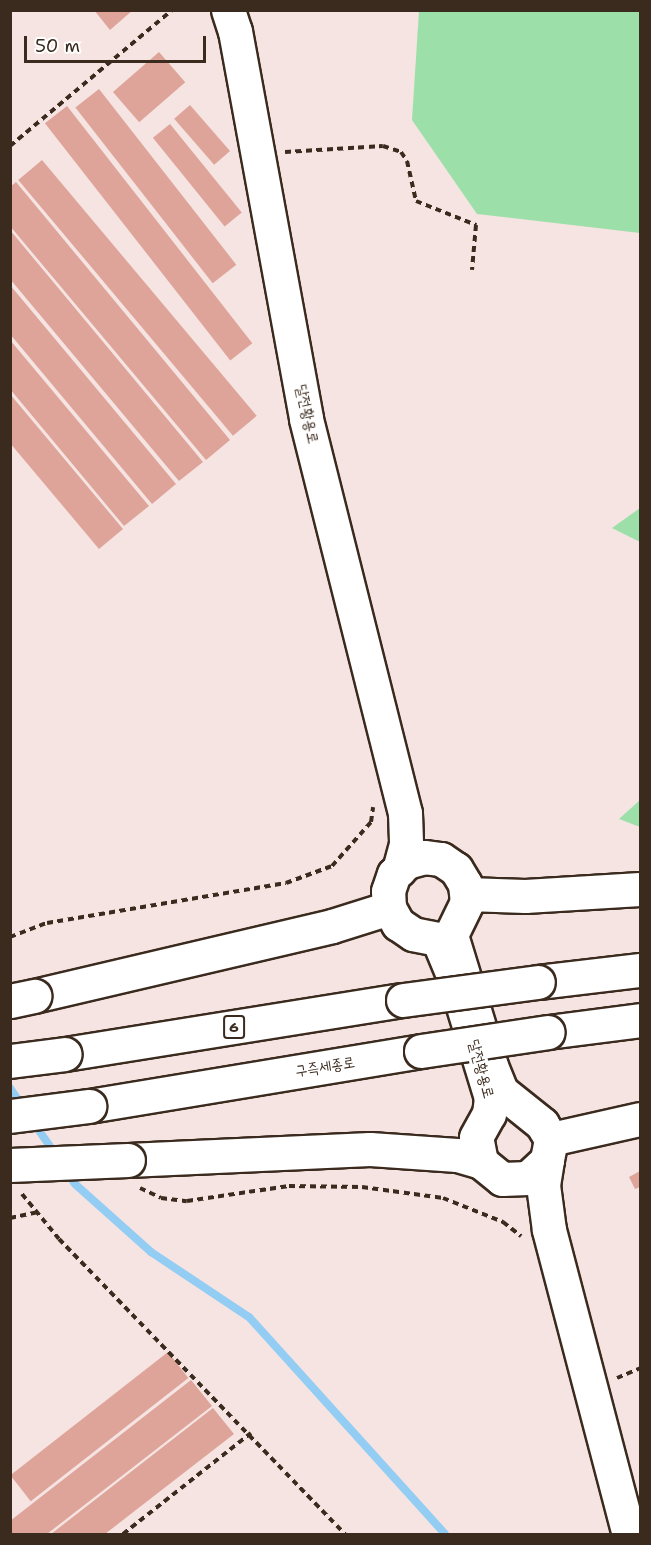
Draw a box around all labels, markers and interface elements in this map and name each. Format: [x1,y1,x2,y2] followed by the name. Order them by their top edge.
[27,24,208,62] scale bar
[35,34,80,58] text: 50 m
[292,383,322,445] street label: 달전황용로
[222,1016,246,1038] road number: 6
[464,1038,498,1100] street label: 달전황용로
[294,1053,356,1081] street label: 구즉세종로

